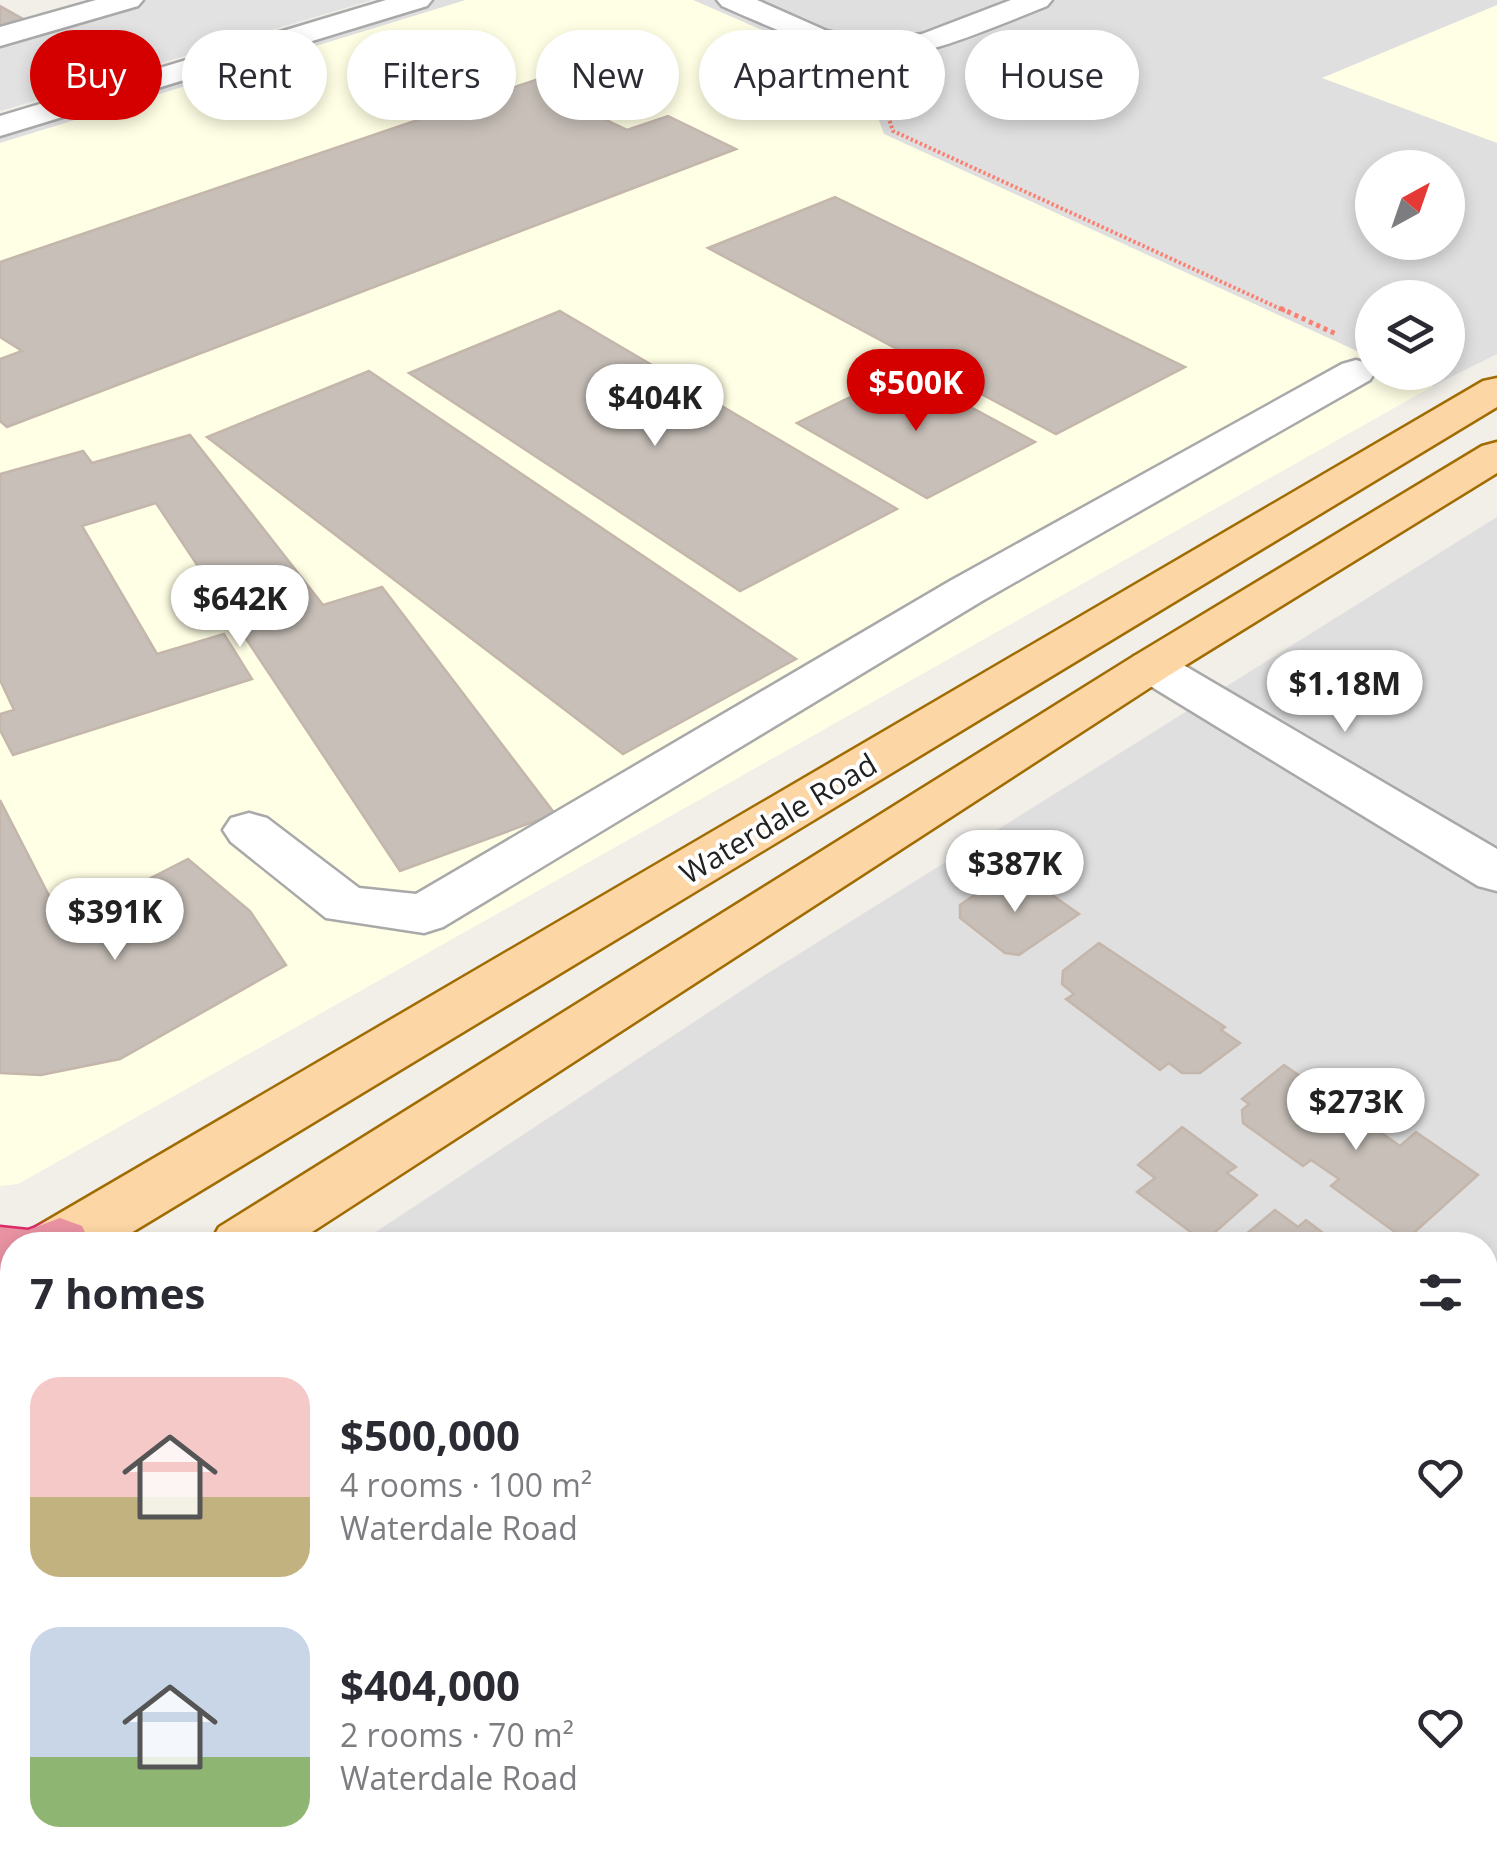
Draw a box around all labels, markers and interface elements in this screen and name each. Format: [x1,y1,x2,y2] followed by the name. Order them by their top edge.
[30,30,162,120] chip: Buy
[182,30,327,120] chip: Rent
[347,30,516,120] chip: Filters
[536,30,679,120] chip: New
[699,30,945,120] chip: Apartment
[965,30,1139,120] chip: House
[1355,150,1465,260] north arrow
[1355,150,1465,390] map controls
[1355,280,1465,390] button: layers
[846,349,986,434] pin: $500K
[869,360,963,403] text: $500K
[585,364,725,449] pin: $404K
[608,375,702,418] text: $404K
[170,565,310,650] pin: $642K
[193,576,287,619] text: $642K
[1264,650,1426,735] pin: $1.18M
[1289,661,1401,704] text: $1.18M
[672,743,884,893] street label: Waterdale Road
[945,830,1085,915] pin: $387K
[968,841,1062,884] text: $387K
[45,878,185,963] pin: $391K
[68,889,162,932] text: $391K
[1286,1068,1426,1153] pin: $273K
[1309,1079,1403,1122] text: $273K
[30,1264,205,1321] text: 7 homes
[1413,1265,1468,1320] icon: filters
[340,1406,520,1463] text: $500,000
[110,1417,230,1537] icon: home
[1413,1450,1468,1505] icon: heart
[340,1463,592,1506] text: 4 rooms · 100 m²
[340,1506,578,1549] text: Waterdale Road
[340,1656,520,1713] text: $404,000
[110,1667,230,1787] icon: home
[1413,1700,1468,1755] icon: heart
[340,1713,574,1756] text: 2 rooms · 70 m²
[340,1756,578,1799] text: Waterdale Road

